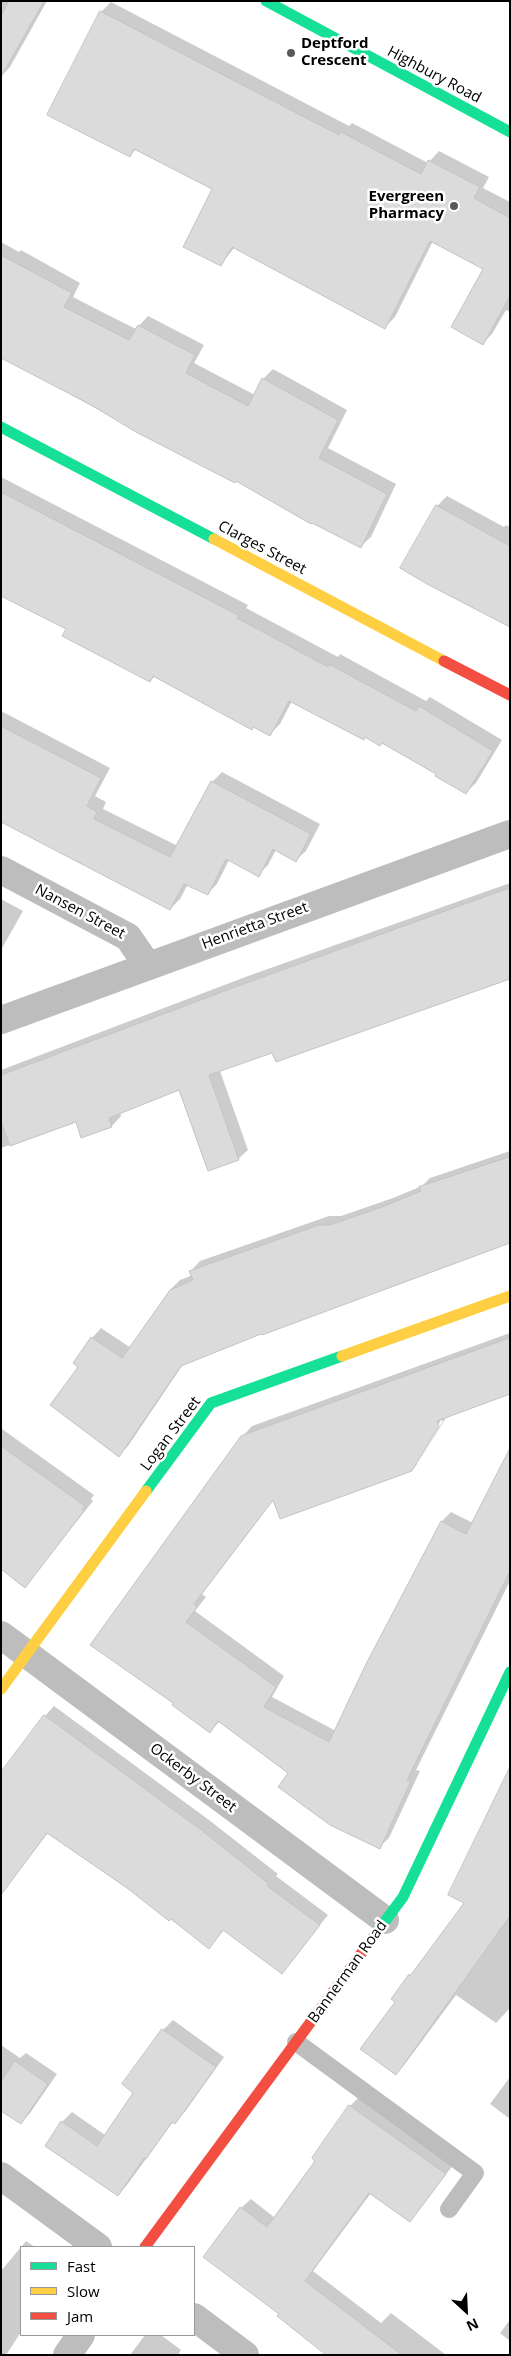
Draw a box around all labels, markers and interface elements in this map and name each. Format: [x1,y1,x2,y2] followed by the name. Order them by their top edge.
[301,35,368,70] place label: Deptford Crescent
[384,43,484,107] street label: Highbury Road
[285,47,297,59] marker: Deptford Crescent
[369,188,444,223] place label: Evergreen Pharmacy
[448,200,460,212] marker: Evergreen Pharmacy
[215,517,309,579] street label: Clarges Street
[32,881,128,943] street label: Nansen Street
[199,898,311,954] street label: Henrietta Street
[137,1393,205,1475] street label: Logan Street
[146,1740,240,1816] street label: Ockerby Street
[305,1917,391,2027] street label: Bannerman Road
[20,2246,195,2336] legend
[67,2256,96,2276] text: Fast
[67,2281,100,2301] text: Slow
[441,2286,491,2336] north arrow
[67,2306,93,2326] text: Jam
[463,2314,482,2336] text: N

